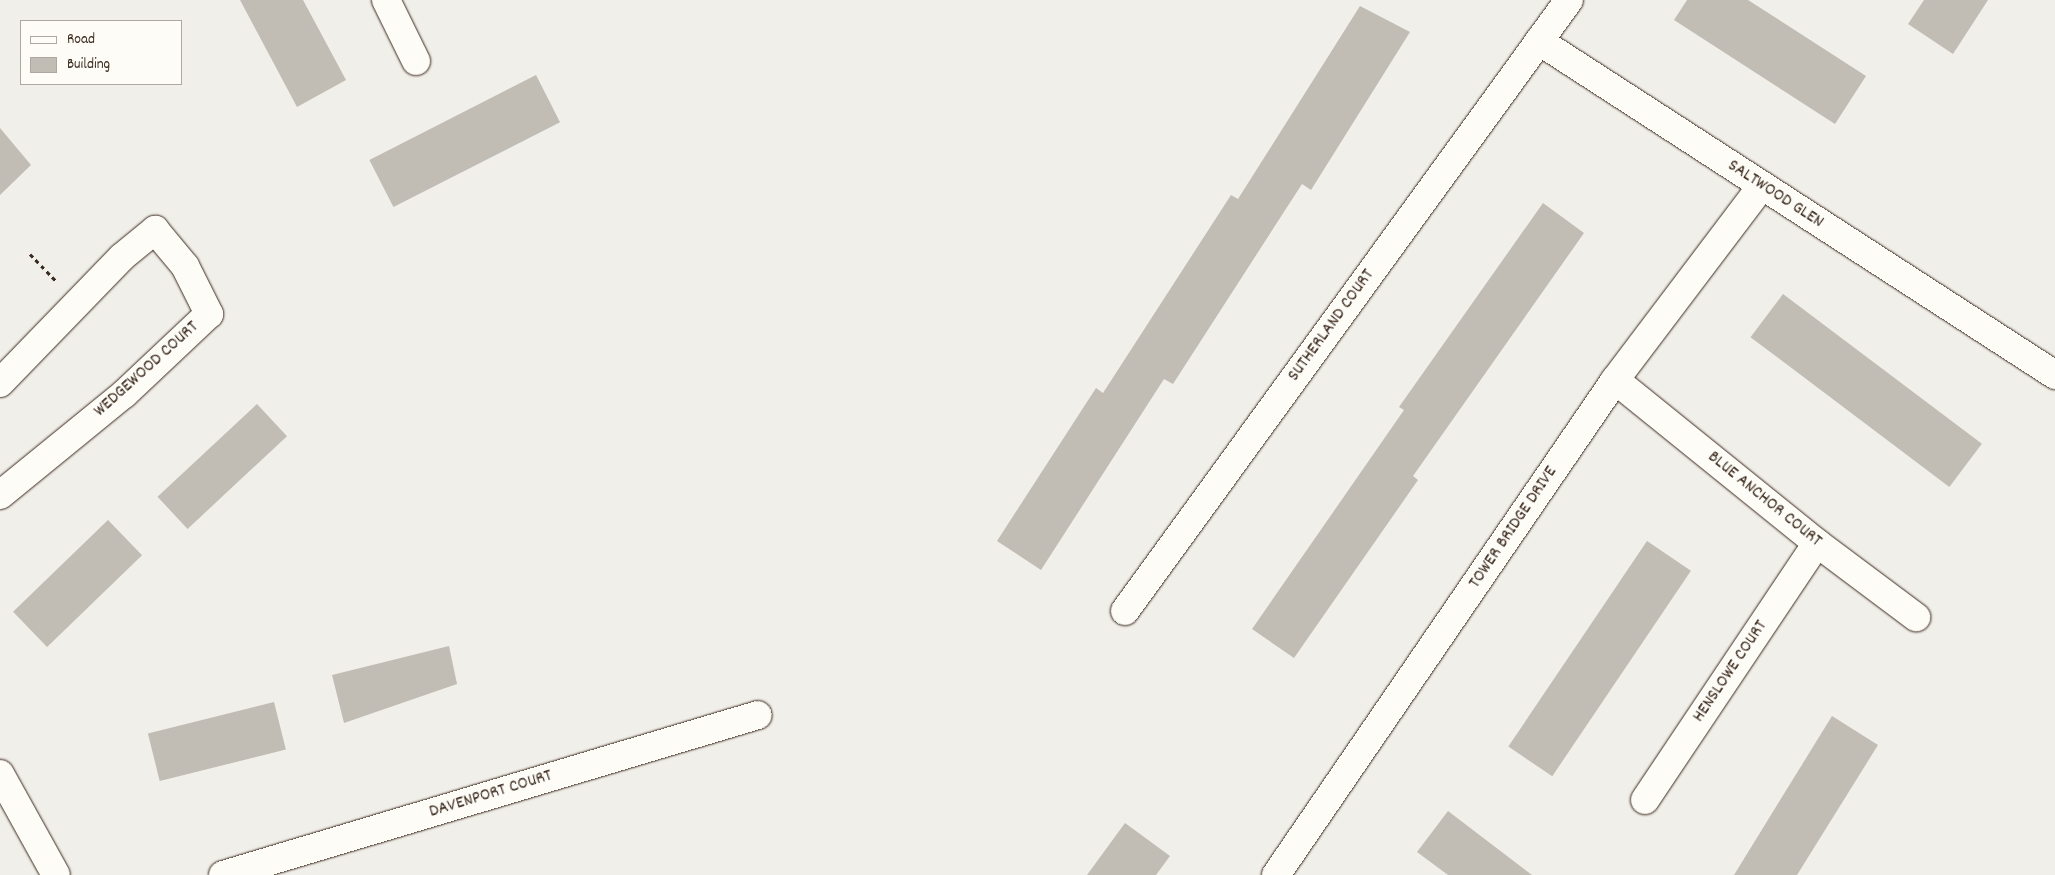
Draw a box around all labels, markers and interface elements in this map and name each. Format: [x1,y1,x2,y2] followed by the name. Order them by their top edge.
[20,20,182,85] legend
[67,29,95,51] text: Road
[67,54,110,76] text: Building
[1723,156,1827,234] street label: SALTWOOD GLEN
[1284,266,1380,386] street label: SUTHERLAND COURT
[90,317,204,423] street label: WEDGEWOOD COURT
[1703,447,1825,553] street label: BLUE ANCHOR COURT
[1465,463,1563,593] street label: TOWER BRIDGE DRIVE
[1689,617,1773,727] street label: HENSLOWE COURT
[427,766,555,824] street label: DAVENPORT COURT

